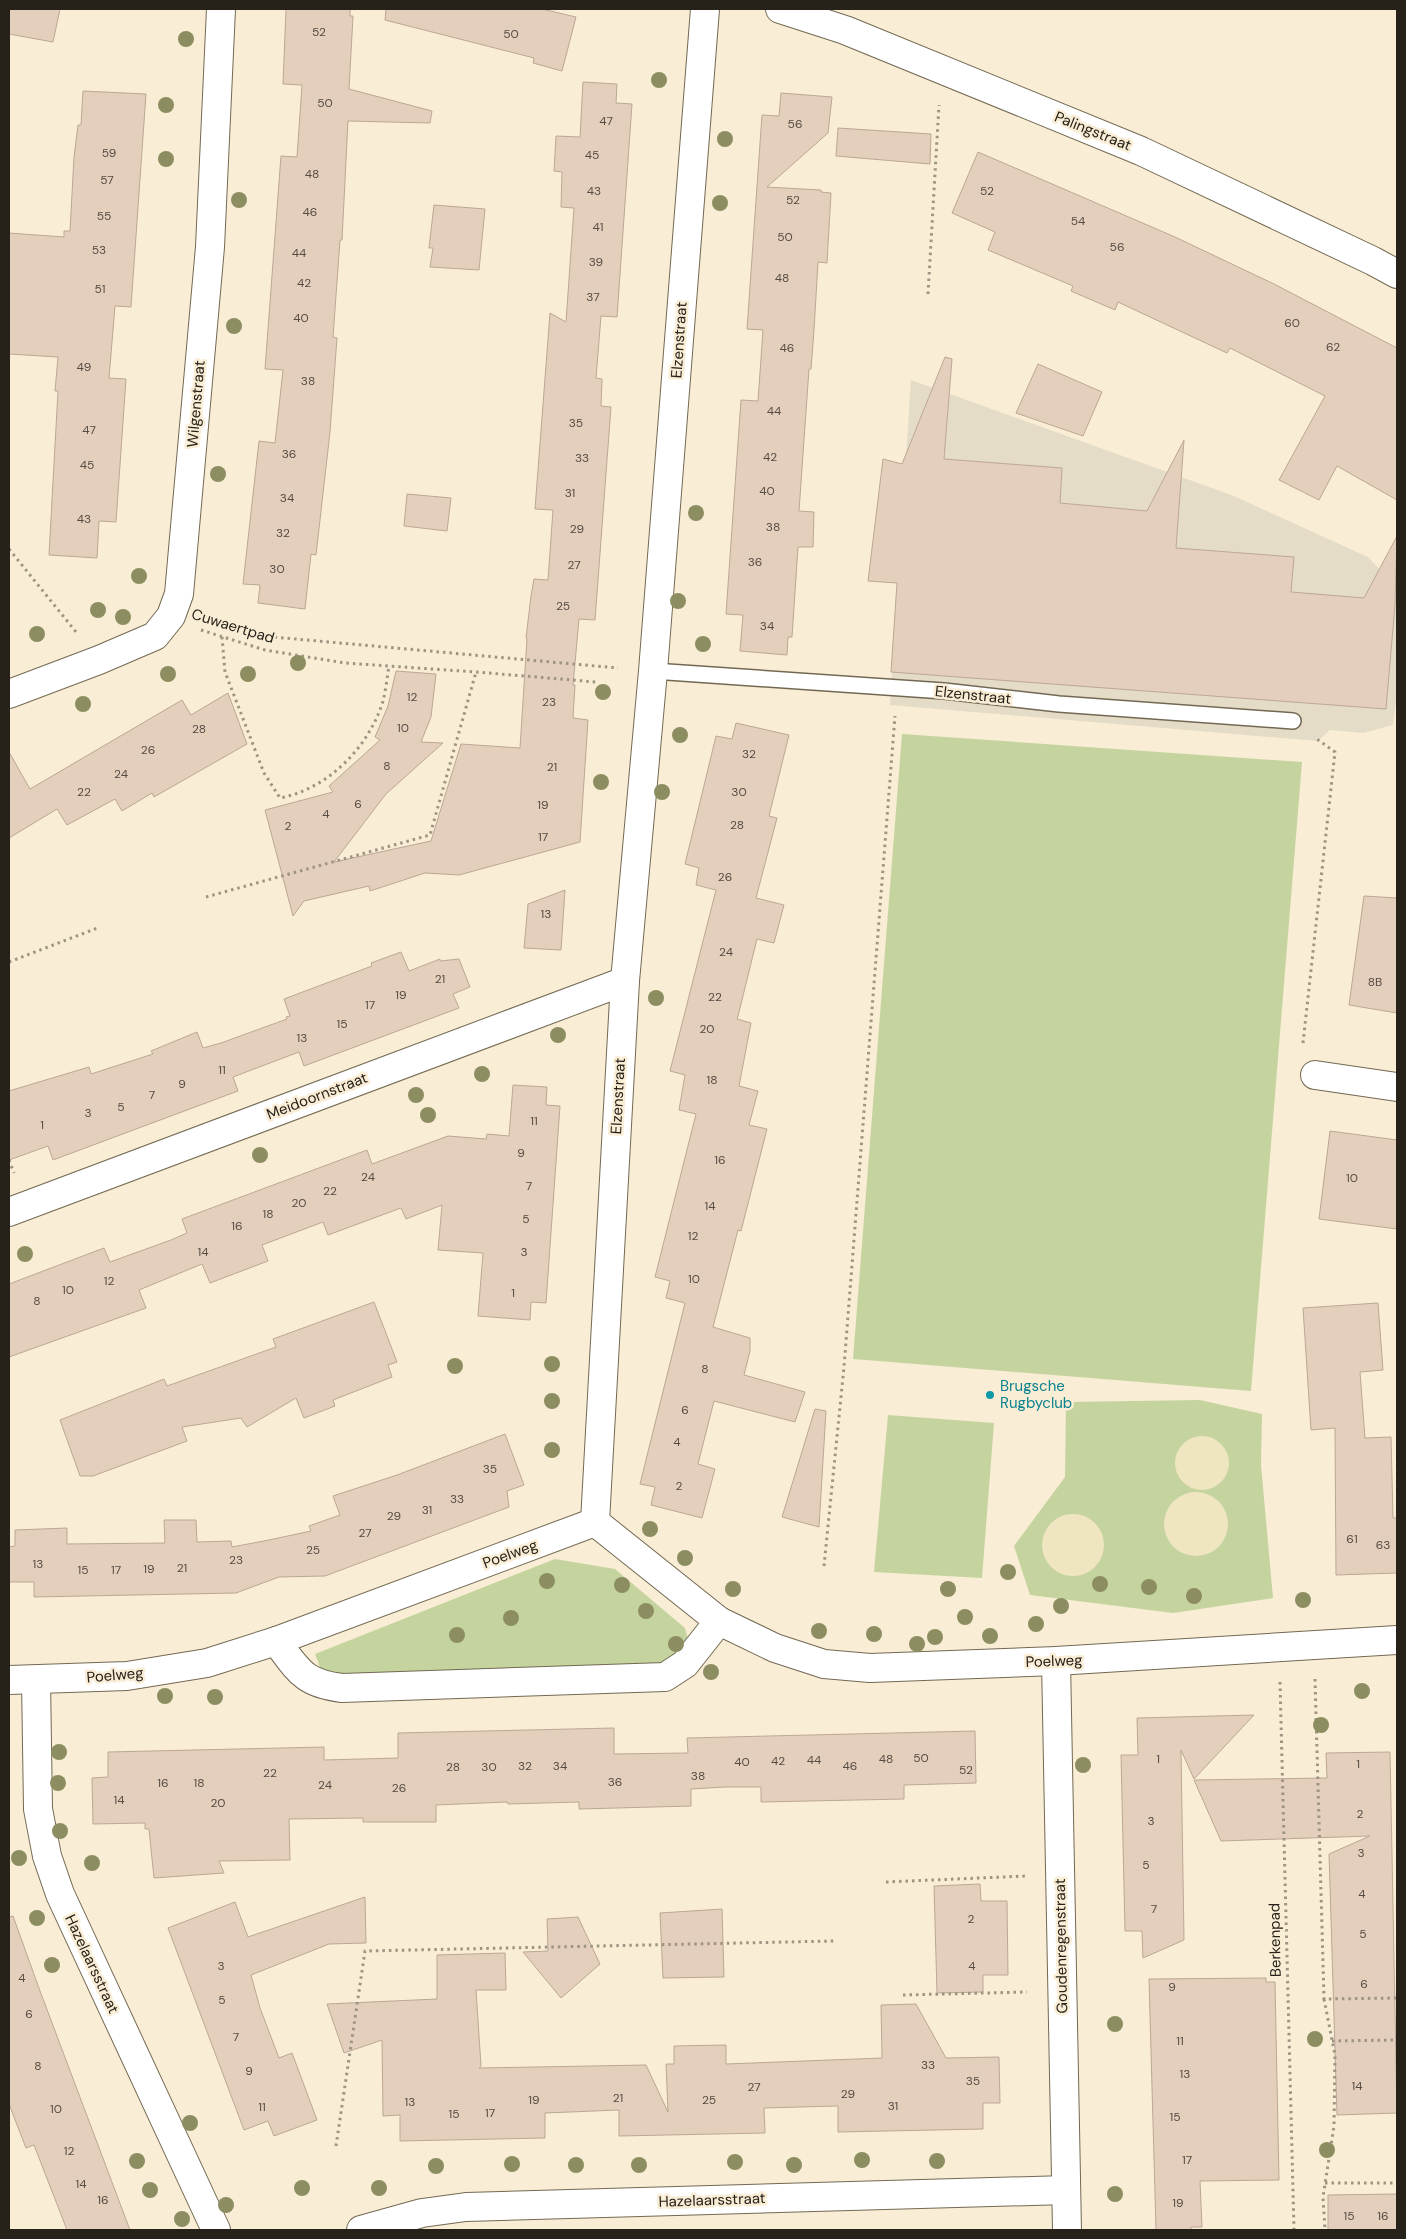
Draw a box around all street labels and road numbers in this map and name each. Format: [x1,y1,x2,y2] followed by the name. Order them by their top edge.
[1052,107,1134,155] street label: Palingstraat
[666,301,692,379] street label: Elzenstraat
[182,360,210,448] street label: Wilgenstraat
[189,604,277,648] street label: Cuwaertpad
[934,681,1012,709] street label: Elzenstraat
[606,1057,630,1135] street label: Elzenstraat
[264,1068,371,1124] street label: Meidoornstraat
[480,1535,540,1573] street label: Poelweg
[1025,1650,1083,1672] street label: Poelweg
[86,1663,144,1687] street label: Poelweg
[1050,1878,1072,2014] street label: Goudenregenstraat
[1264,1903,1286,1977] street label: Berkenpad
[60,1911,124,2017] street label: Hazelaarsstraat
[658,2188,766,2212] street label: Hazelaarsstraat

